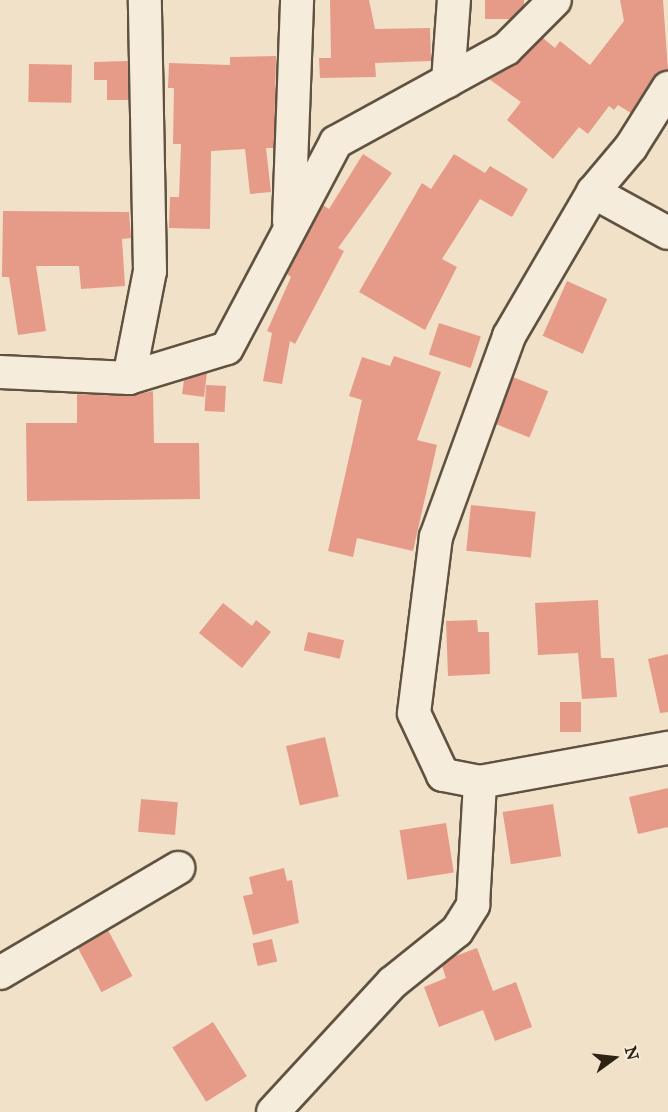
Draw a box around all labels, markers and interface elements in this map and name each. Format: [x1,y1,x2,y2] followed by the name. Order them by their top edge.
[584,1028,644,1088] north arrow
[621,1044,643,1062] text: N

